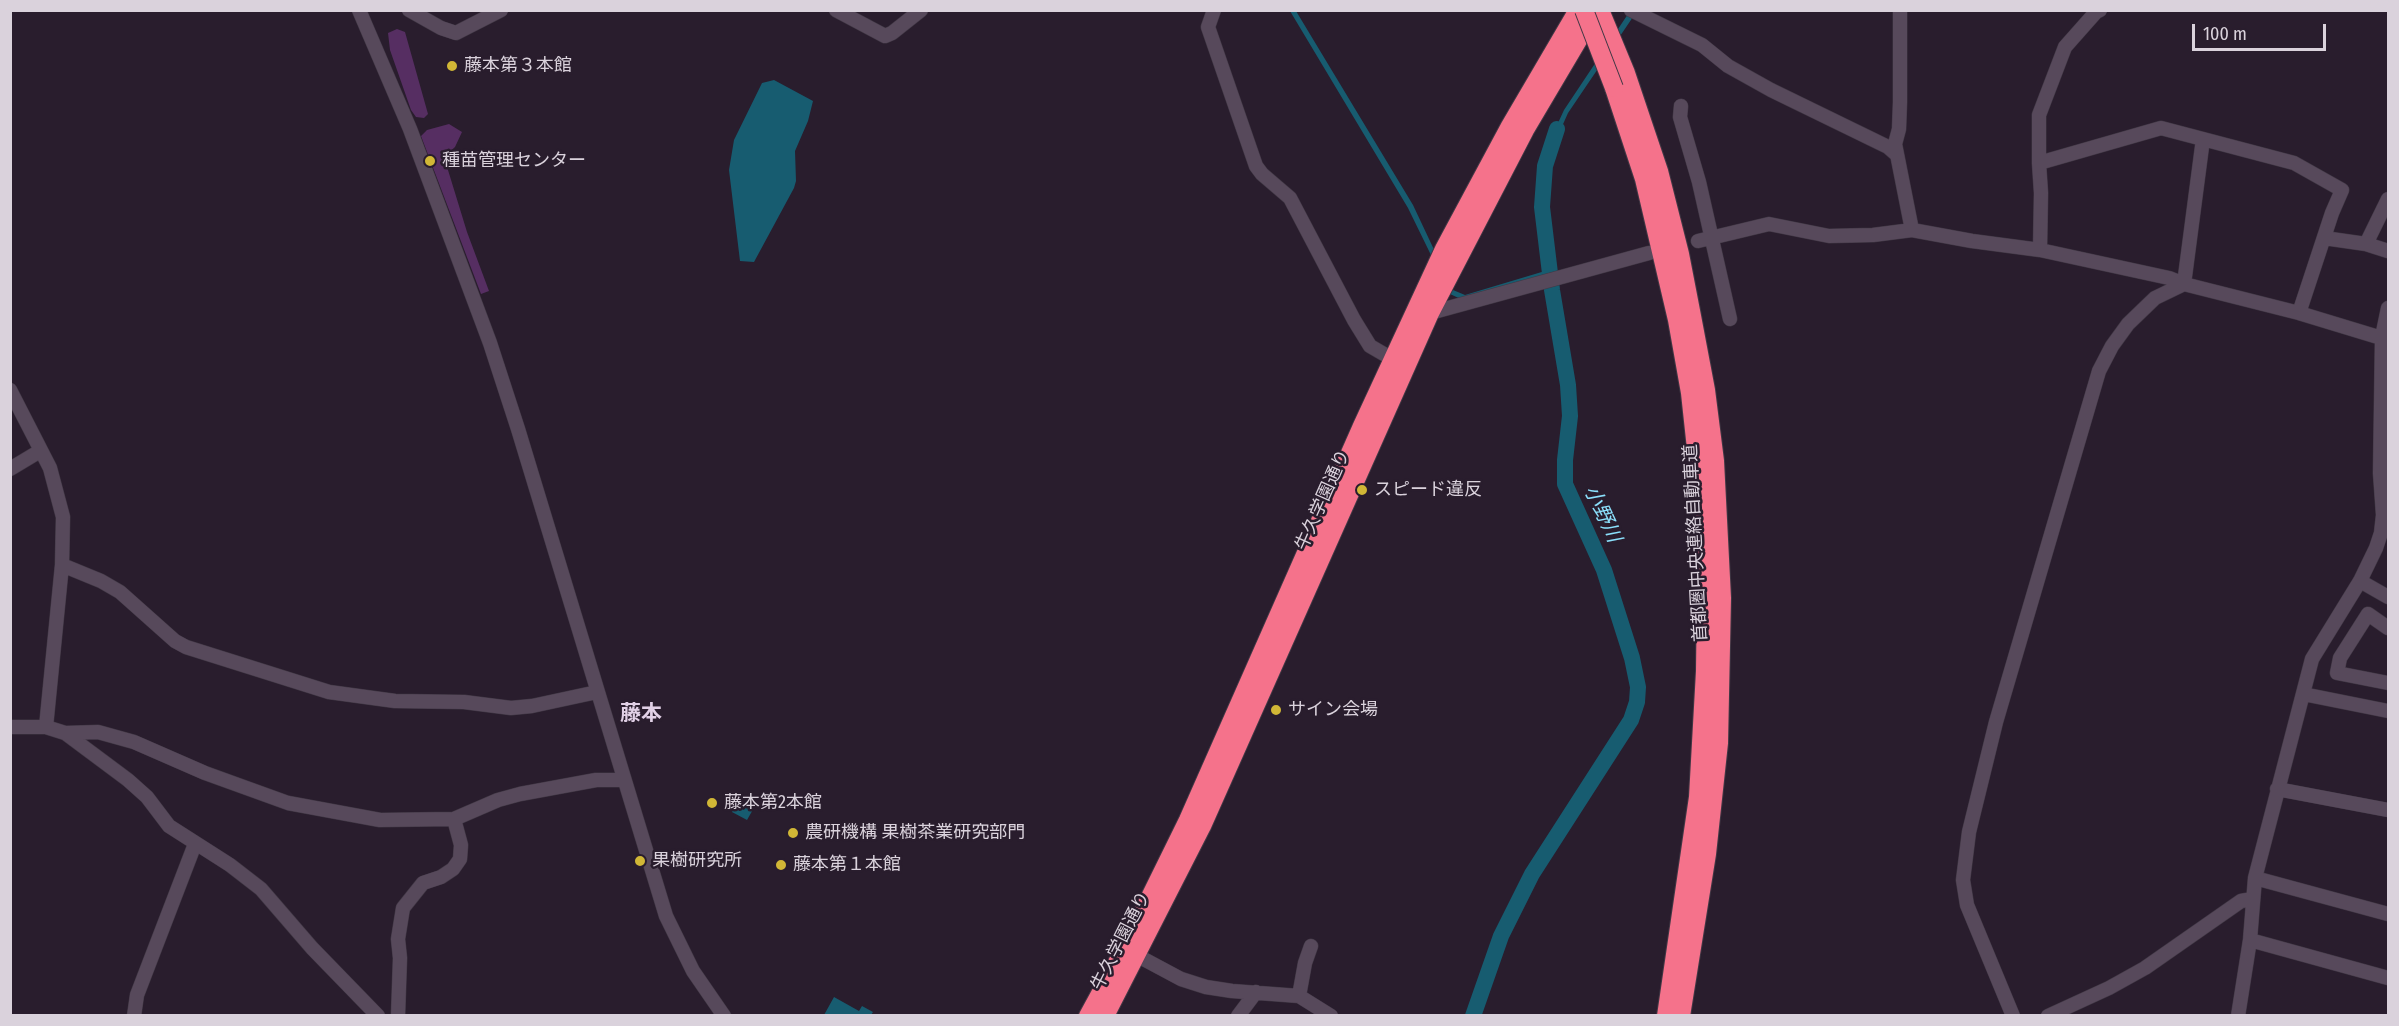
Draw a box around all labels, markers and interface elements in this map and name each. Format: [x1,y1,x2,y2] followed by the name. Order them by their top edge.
[2195,12,2328,50] scale bar
[2203,23,2247,45] text: 100 m
[464,55,572,77] place label: 藤本第３本館
[445,59,459,73] marker: 藤本第３本館
[442,150,586,172] place label: 種苗管理センター
[423,154,437,168] marker: 種苗管理センター
[1680,444,1712,642] street label: 首都圏中央連絡自動車道
[1291,446,1355,554] street label: 牛久学園通り
[1374,479,1482,501] place label: スピード違反
[1578,482,1626,546] water label: 小野川
[1355,483,1369,497] marker: スピード違反
[1288,699,1378,721] place label: サイン会場
[620,701,662,727] district label: 藤本
[1269,703,1283,717] marker: サイン会場
[724,792,822,814] place label: 藤本第2本館
[705,796,719,810] marker: 藤本第2本館
[805,822,1025,844] place label: 農研機構 果樹茶業研究部門
[786,826,800,840] marker: 農研機構 果樹茶業研究部門
[652,850,742,872] place label: 果樹研究所
[633,854,647,868] marker: 果樹研究所
[793,854,901,876] place label: 藤本第１本館
[774,858,788,872] marker: 藤本第１本館
[1087,888,1155,994] street label: 牛久学園通り

